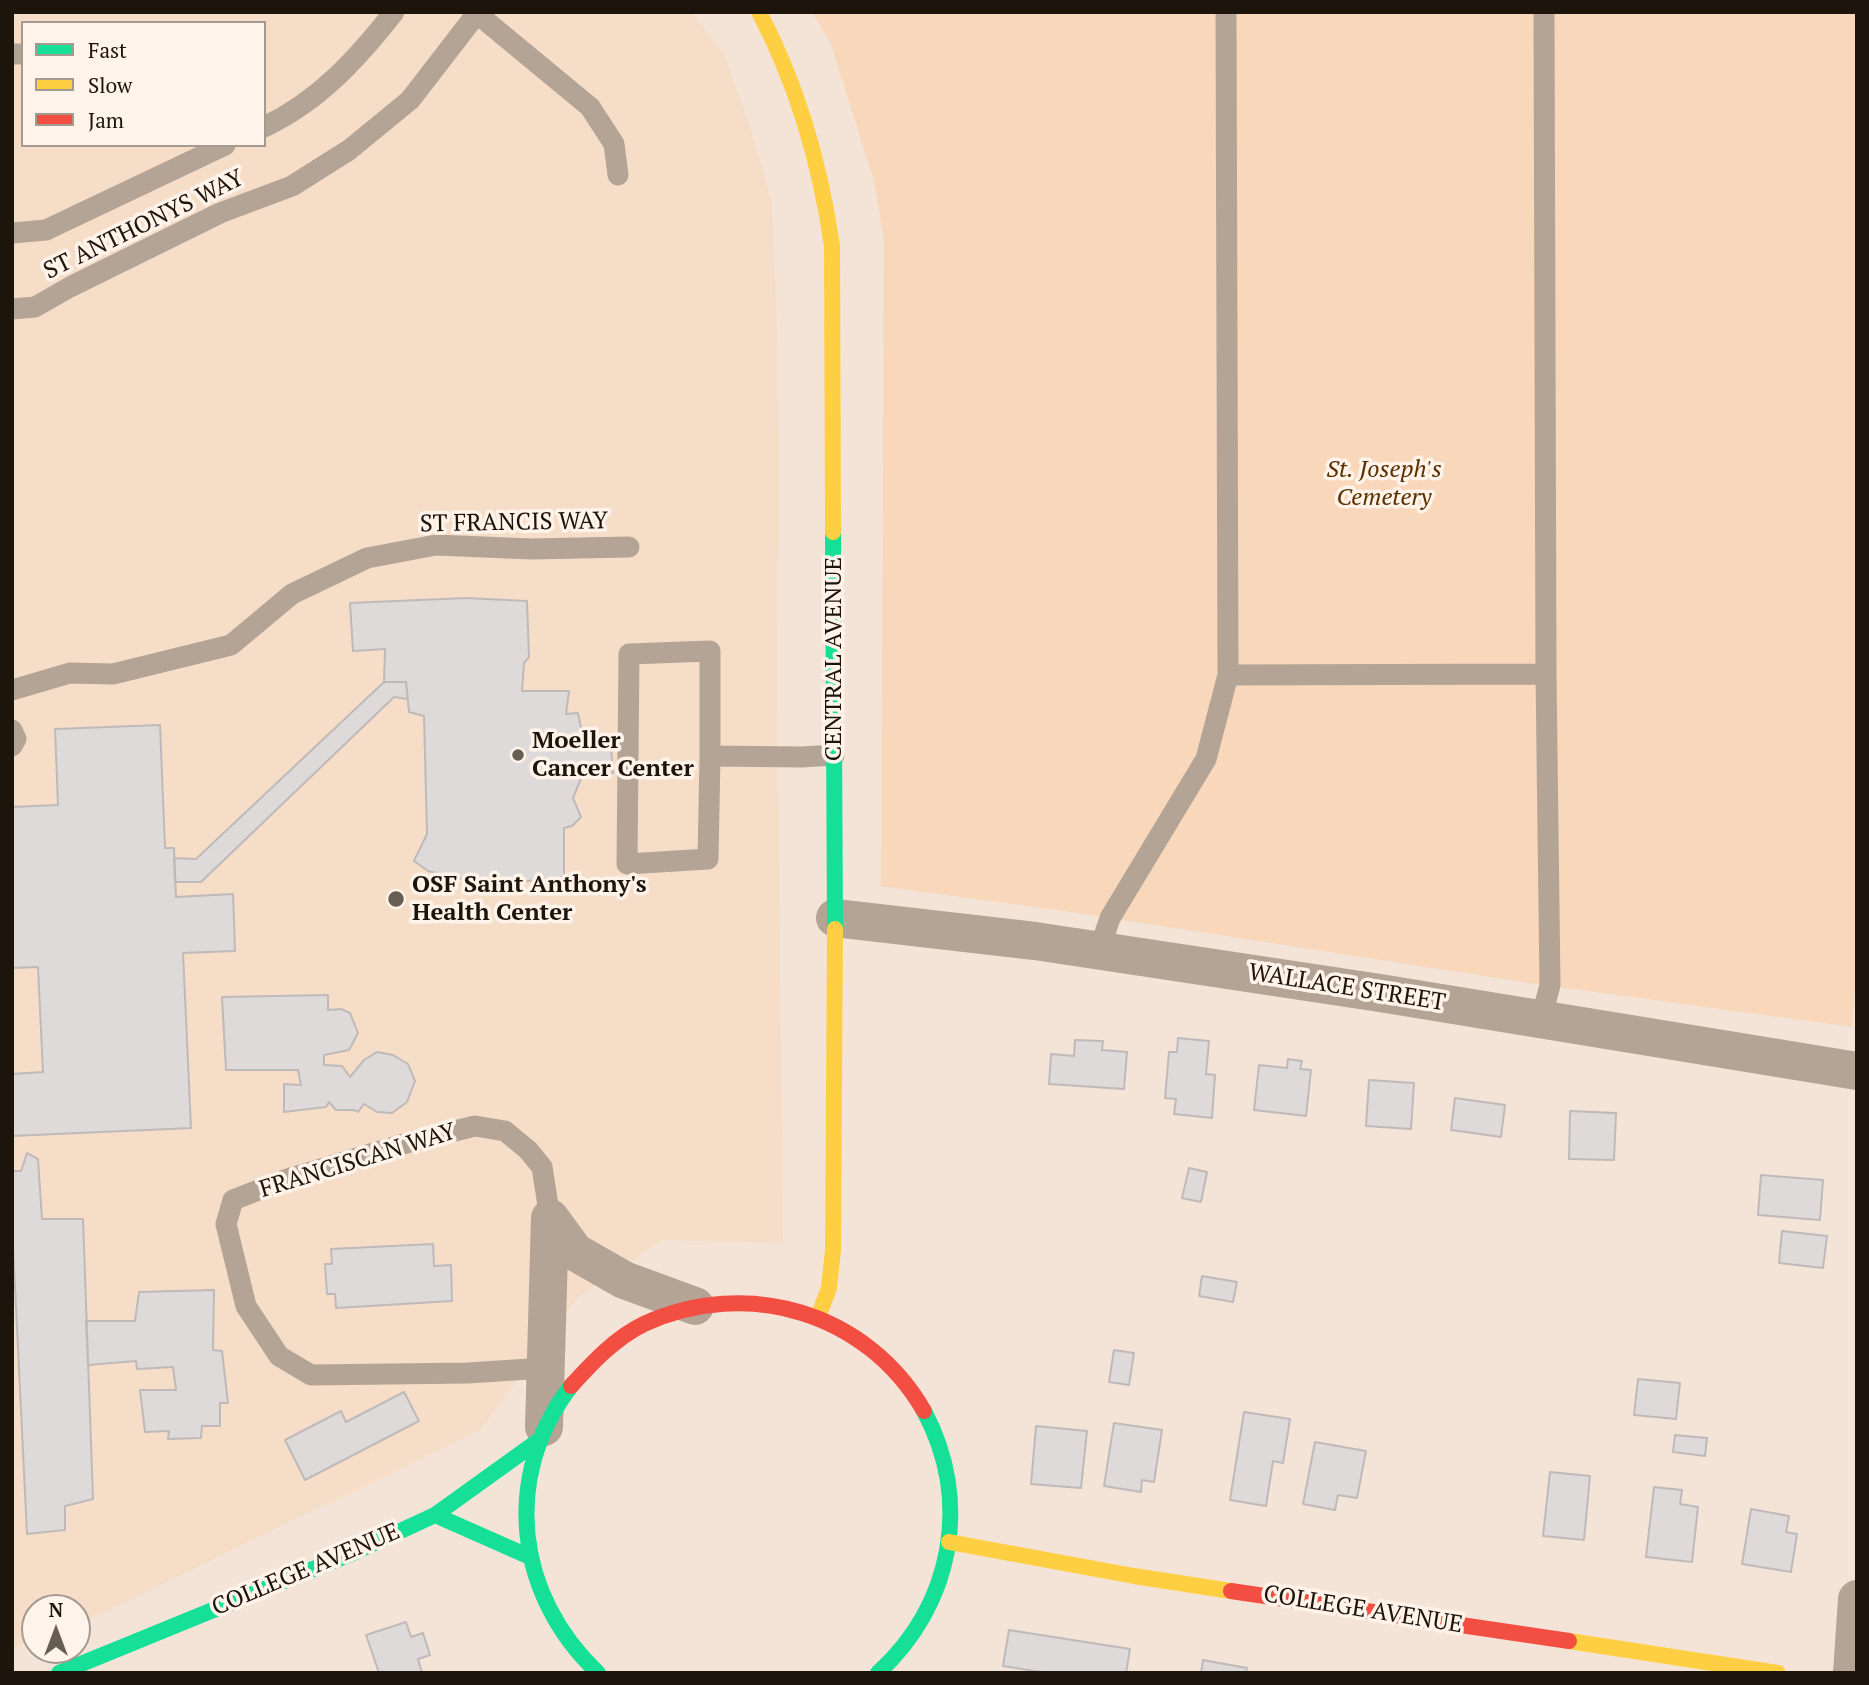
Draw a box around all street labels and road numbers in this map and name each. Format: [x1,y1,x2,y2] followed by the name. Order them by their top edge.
[39,164,249,286] street label: ST ANTHONYS WAY
[420,507,608,539] street label: ST FRANCIS WAY
[820,557,848,761] street label: CENTRAL AVENUE
[1246,958,1448,1018] street label: WALLACE STREET
[256,1117,460,1205] street label: FRANCISCAN WAY
[208,1517,404,1623] street label: COLLEGE AVENUE
[1261,1580,1465,1640] street label: COLLEGE AVENUE

